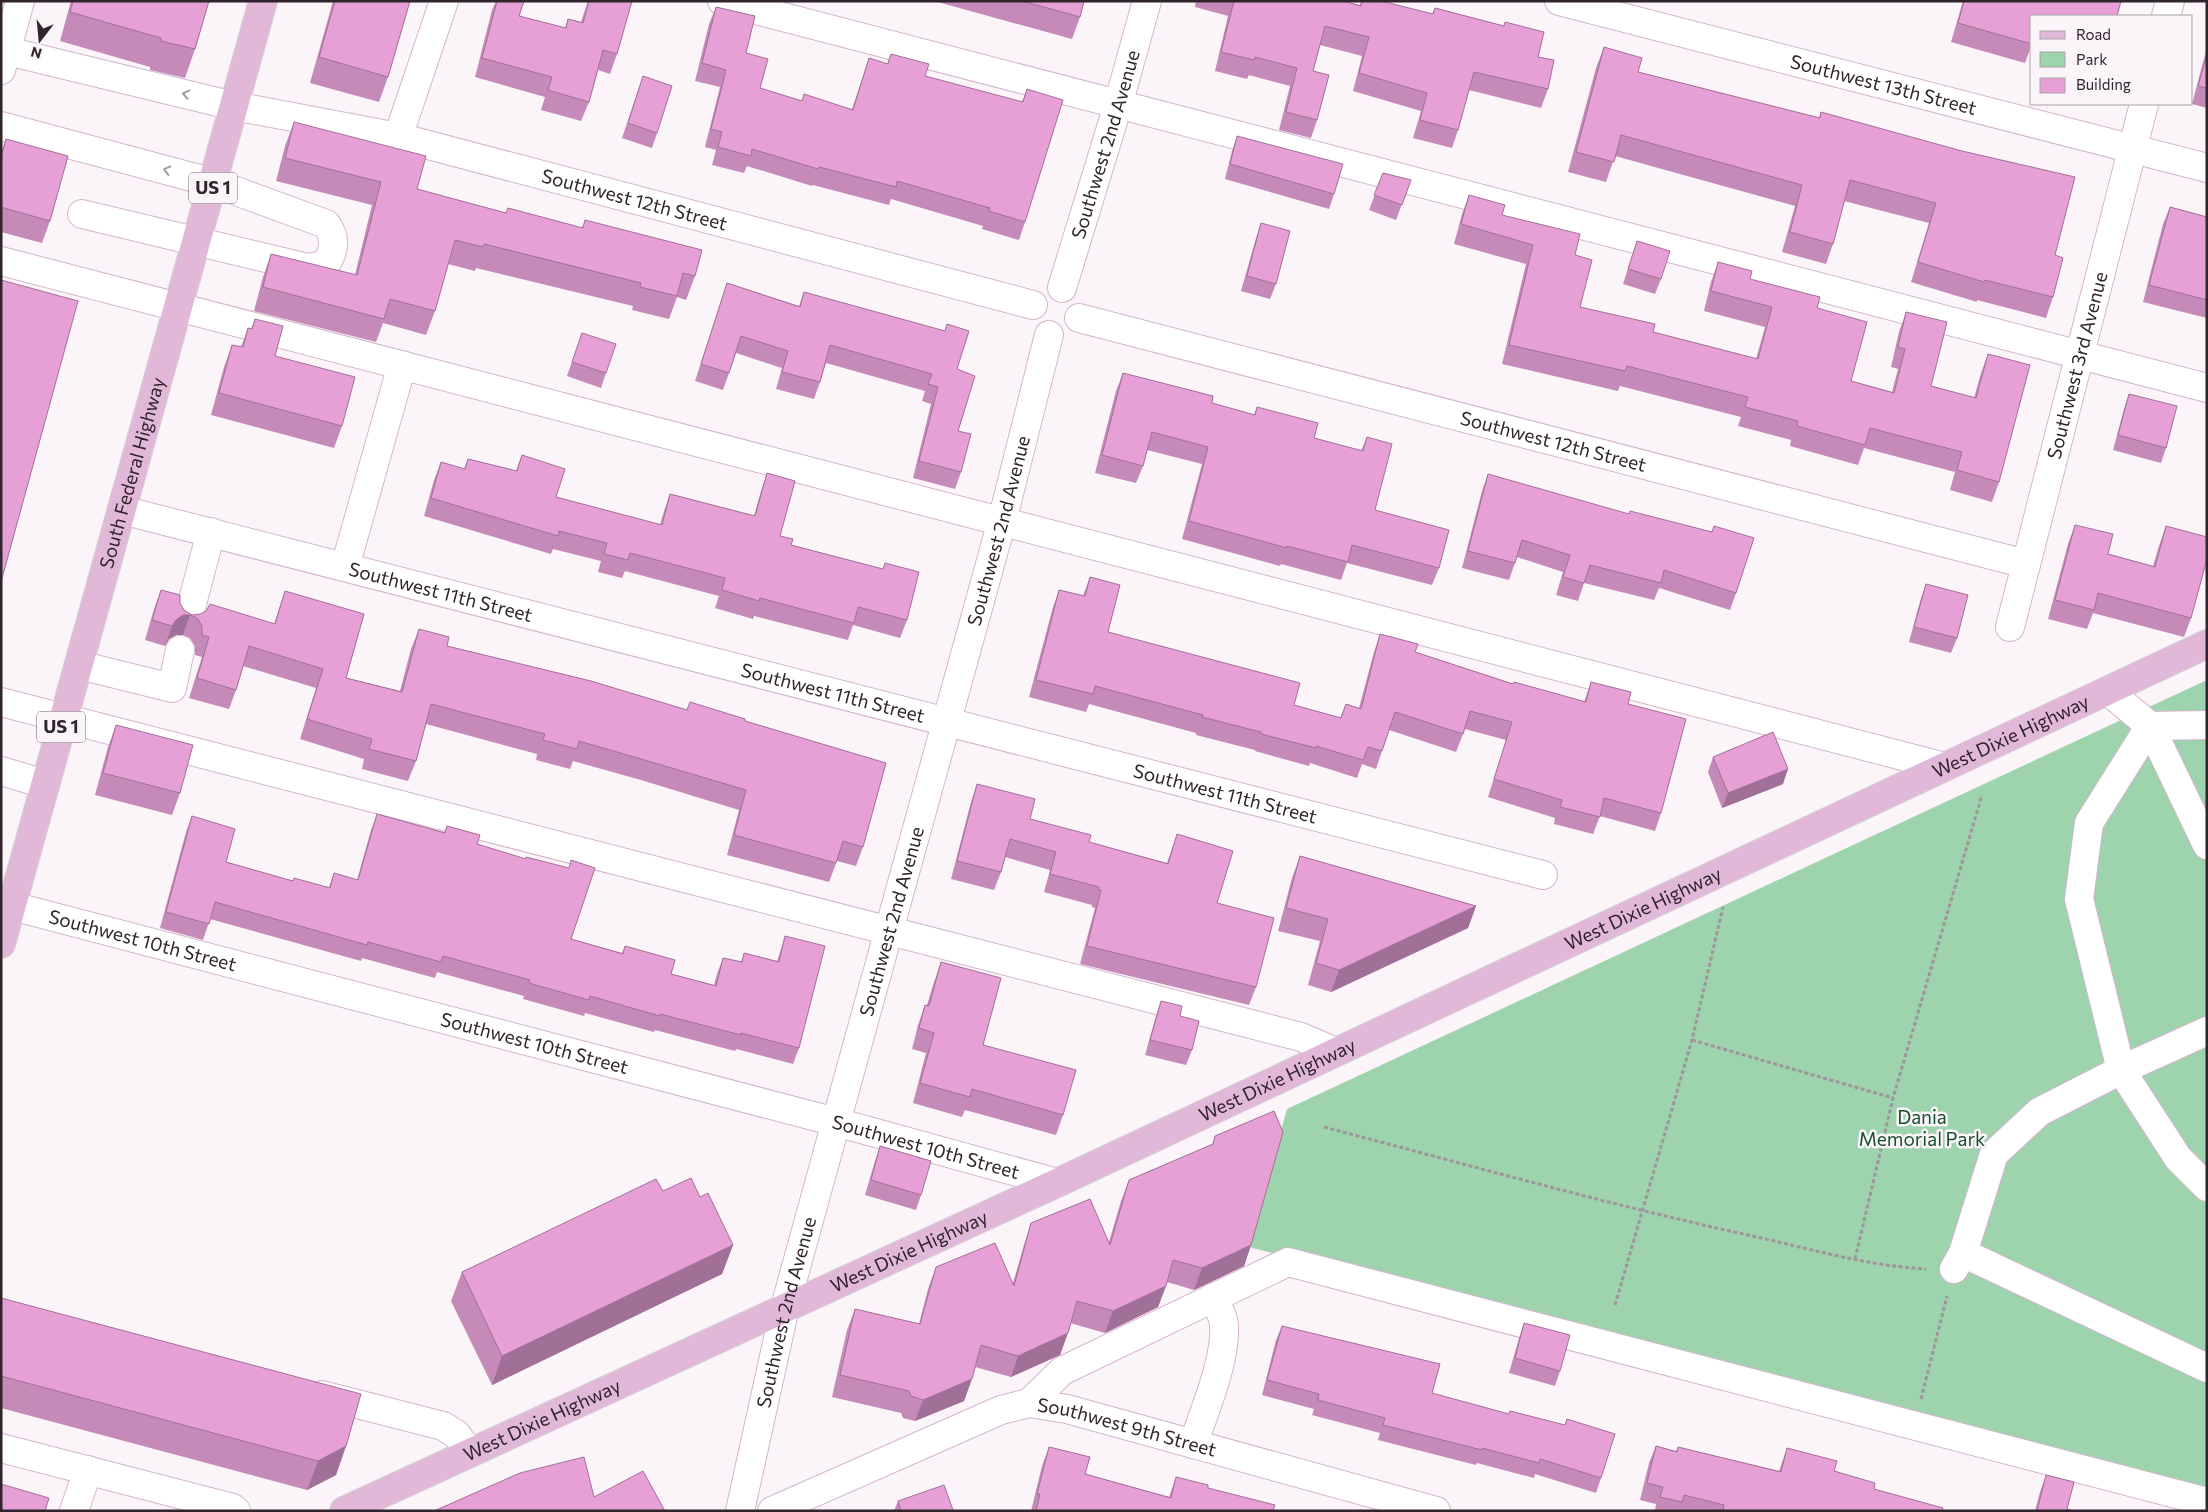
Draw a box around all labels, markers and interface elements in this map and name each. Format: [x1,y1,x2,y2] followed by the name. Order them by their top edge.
[15,15,65,65] north arrow
[2030,15,2193,105] legend
[2076,25,2111,43] text: Road
[29,43,44,63] text: N
[1066,47,1144,241] street label: Southwest 2nd Avenue
[1788,49,1979,119] street label: Southwest 13th Street
[2076,50,2107,68] text: Park
[2076,75,2131,93] text: Building
[182,89,191,100] one-way arrow
[539,163,730,235] street label: Southwest 12th Street
[163,166,171,176] one-way arrow
[189,172,237,204] road number: US 1
[2041,269,2112,462] street label: Southwest 3rd Avenue
[94,374,169,571] street label: South Federal Highway
[1458,406,1649,476] street label: Southwest 12th Street
[962,433,1034,628] street label: Southwest 2nd Avenue
[346,557,535,626] street label: Southwest 11th Street
[739,657,928,727] street label: Southwest 11th Street
[1928,689,2093,782] street label: West Dixie Highway
[37,712,85,742] road number: US 1
[1131,758,1320,828] street label: Southwest 11th Street
[854,824,928,1019] street label: Southwest 2nd Avenue
[1561,861,1725,954] street label: West Dixie Highway
[46,904,239,975] street label: Southwest 10th Street
[438,1007,631,1078] street label: Southwest 10th Street
[1195,1033,1359,1126] street label: West Dixie Highway
[1859,1105,1985,1150] park label: Dania Memorial Park
[830,1110,1022,1183] street label: Southwest 10th Street
[827,1204,991,1297] street label: West Dixie Highway
[751,1214,820,1410] street label: Southwest 2nd Avenue
[460,1373,624,1465] street label: West Dixie Highway
[1036,1393,1219,1461] street label: Southwest 9th Street

